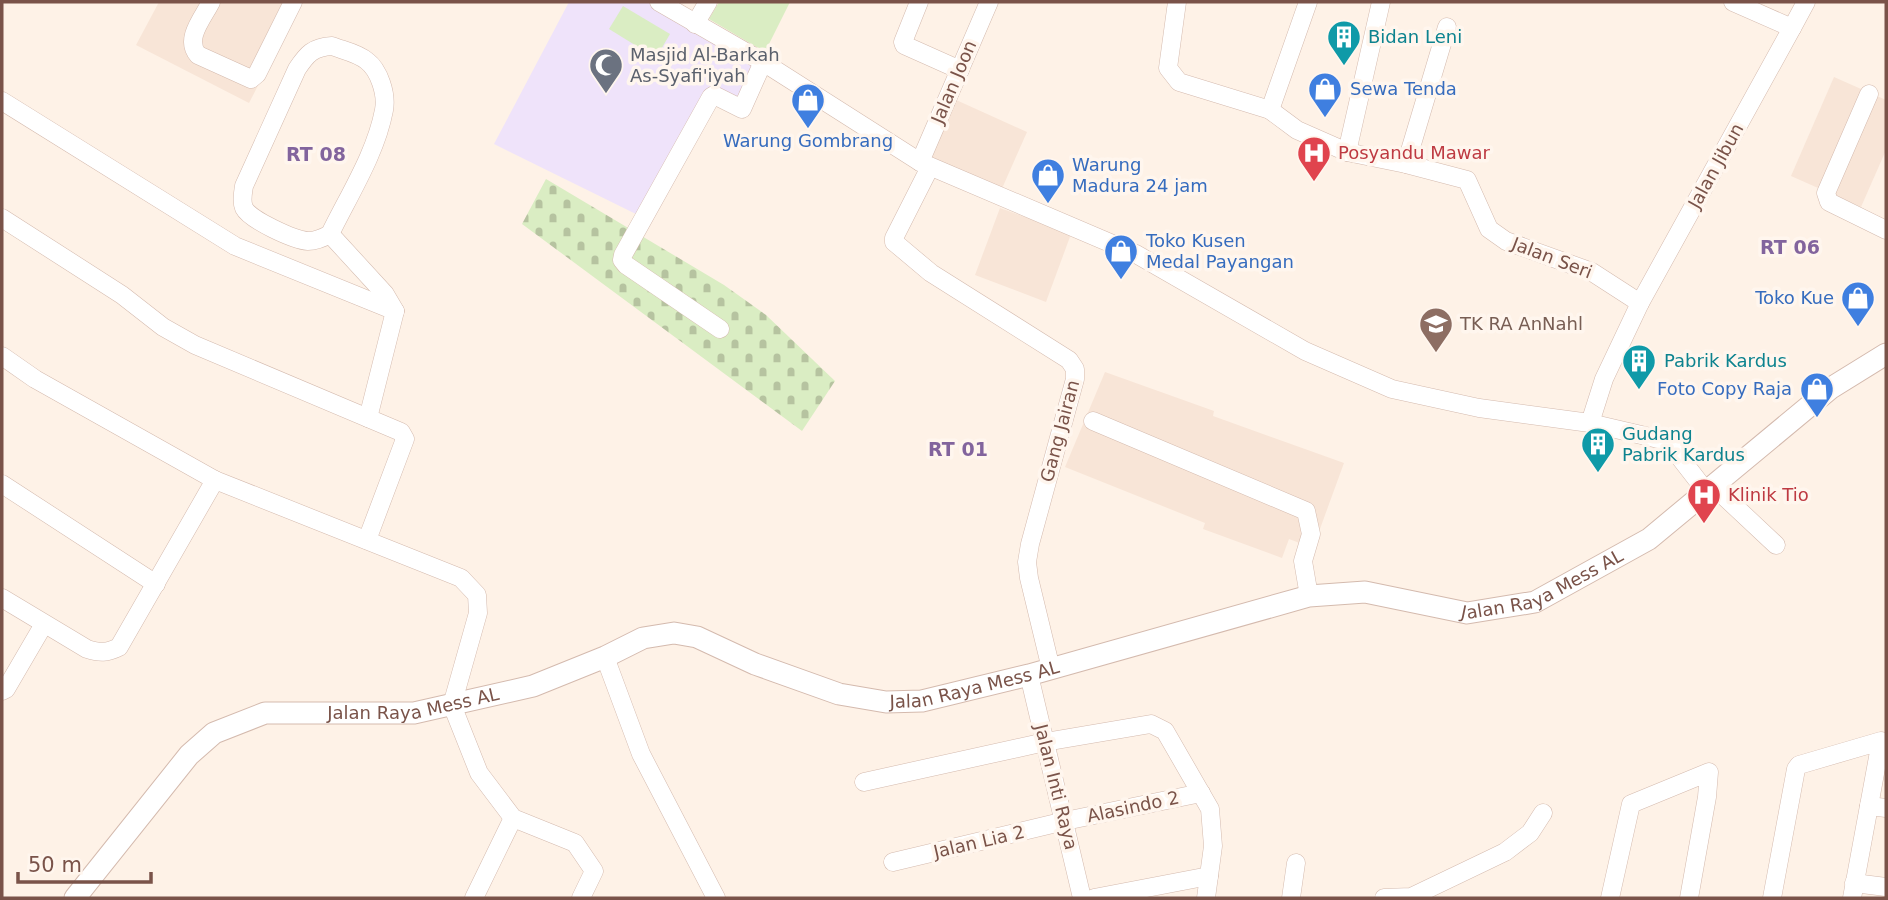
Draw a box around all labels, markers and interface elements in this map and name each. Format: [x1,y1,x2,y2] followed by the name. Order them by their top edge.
[1325,18,1363,67] building icon: Bidan Leni
[1368,26,1462,47] place label: Bidan Leni
[926,37,980,127] street label: Jalan Joon
[630,44,780,86] place label: Masjid Al-Barkah As-Syafi'iyah
[587,46,625,95] mosque icon: Masjid Al-Barkah As-Syafi'iyah
[1306,70,1344,119] shop icon: Sewa Tenda
[1350,78,1457,99] place label: Sewa Tenda
[789,81,827,130] shop icon: Warung Gombrang
[1683,120,1748,213] street label: Jalan Jibun
[723,130,893,151] place label: Warung Gombrang
[1295,134,1333,183] hospital icon: Posyandu Mawar
[1338,142,1491,163] place label: Posyandu Mawar
[286,143,346,165] district label: RT 08
[1072,154,1208,196] place label: Warung Madura 24 jam
[1029,156,1067,205] shop icon: Warung Madura 24 jam
[1145,230,1294,272] place label: Toko Kusen Medal Payangan
[1102,232,1140,281] shop icon: Toko Kusen Medal Payangan
[1508,232,1595,282] street label: Jalan Seri
[1760,236,1820,258] district label: RT 06
[1839,279,1877,328] shop icon: Toko Kue
[1754,287,1834,308] place label: Toko Kue
[1417,305,1455,354] school or university icon: TK RA AnNahl
[1459,313,1583,334] place label: TK RA AnNahl
[1620,342,1658,391] building icon: Pabrik Kardus
[1664,350,1787,371] place label: Pabrik Kardus
[1798,370,1836,419] shop icon: Foto Copy Raja
[1036,378,1083,484] street label: Gang Jairan
[1657,378,1792,399] place label: Foto Copy Raja
[1622,423,1745,465] place label: Gudang Pabrik Kardus
[1579,425,1617,474] building icon: Gudang Pabrik Kardus
[928,438,988,460] district label: RT 01
[1685,476,1723,525] hospital icon: Klinik Tio
[1728,484,1809,505] place label: Klinik Tio
[1458,545,1626,623] street label: Jalan Raya Mess AL
[888,656,1062,712] street label: Jalan Raya Mess AL
[326,683,501,724] street label: Jalan Raya Mess AL
[1030,721,1082,852] street label: Jalan Inti Raya
[1085,786,1181,827] street label: Alasindo 2
[930,821,1026,862] street label: Jalan Lia 2
[18,841,150,885] scale bar
[28,853,82,877] text: 50 m

